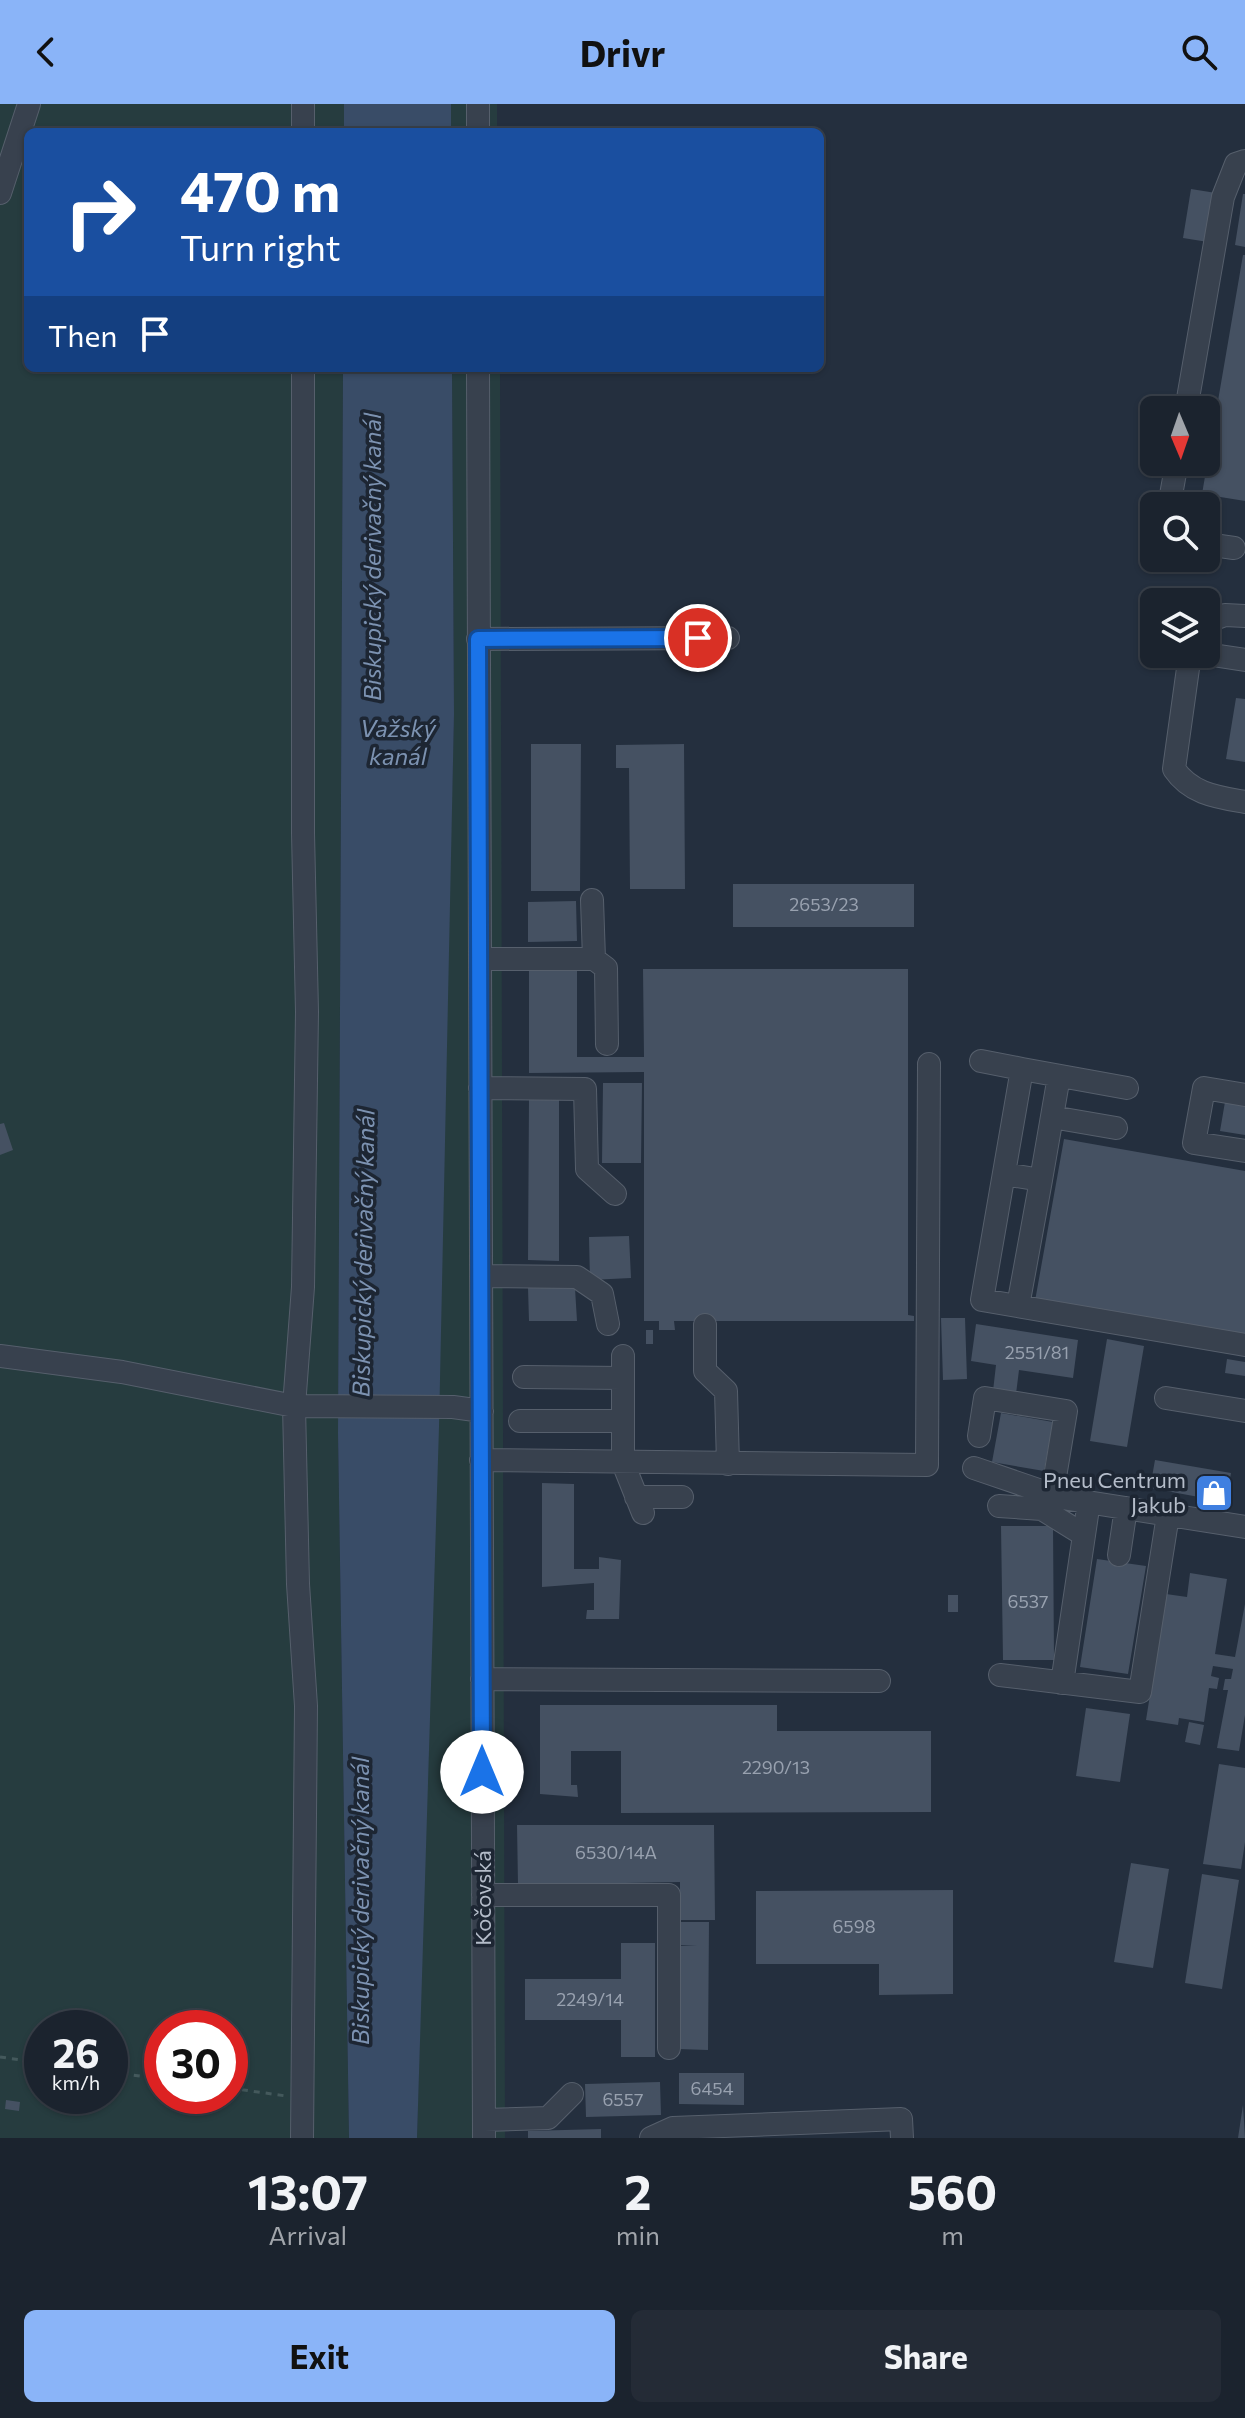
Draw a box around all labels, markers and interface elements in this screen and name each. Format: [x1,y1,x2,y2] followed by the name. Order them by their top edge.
[24,30,68,74] icon: back
[580,30,665,74] text: Drivr
[1177,30,1221,74] icon: search
[180,155,340,224] text: 470 m
[48,160,152,264] icon: right
[180,224,341,268] text: Turn right
[133,312,177,356] icon: arrive
[48,316,117,353] text: Then
[1140,396,1220,476] north arrow
[1140,396,1220,668] map controls
[357,412,386,701] water label: Biskupický derivačný kanál
[1140,492,1220,572] button: search
[1140,588,1220,668] button: layers
[664,604,732,672] pin
[676,616,720,660] icon: arrive
[360,713,438,770] water label: Važský kanál
[789,893,859,915] house number: 2653/23
[345,1108,380,1397] water label: Biskupický derivačný kanál
[1005,1341,1069,1363] house number: 2551/81
[1043,1466,1186,1518] place label: Pneu Centrum Jakub
[1193,1472,1235,1514] shop icon: Pneu Centrum Jakub
[1008,1590,1048,1612] house number: 6537
[440,1730,524,1814] position arrow
[345,1756,374,2045] water label: Biskupický derivačný kanál
[742,1756,810,1778] house number: 2290/13
[575,1841,657,1863] house number: 6530/14A
[469,1850,496,1946] street label: Kočovská
[832,1915,876,1937] house number: 6598
[556,1988,624,2010] house number: 2249/14
[144,2010,248,2114] speed limit sign: 30
[52,2027,100,2076] text: 26
[52,2070,100,2094] text: km/h
[691,2077,734,2099] house number: 6454
[602,2088,644,2110] house number: 6557
[248,2161,368,2220] text: 13:07
[624,2161,651,2220] text: 2
[908,2161,997,2220] text: 560
[269,2219,347,2250] text: Arrival
[616,2219,660,2250] text: min
[941,2219,964,2250] text: m
[24,2310,615,2402] button: Exit
[631,2310,1221,2402] button: Share

